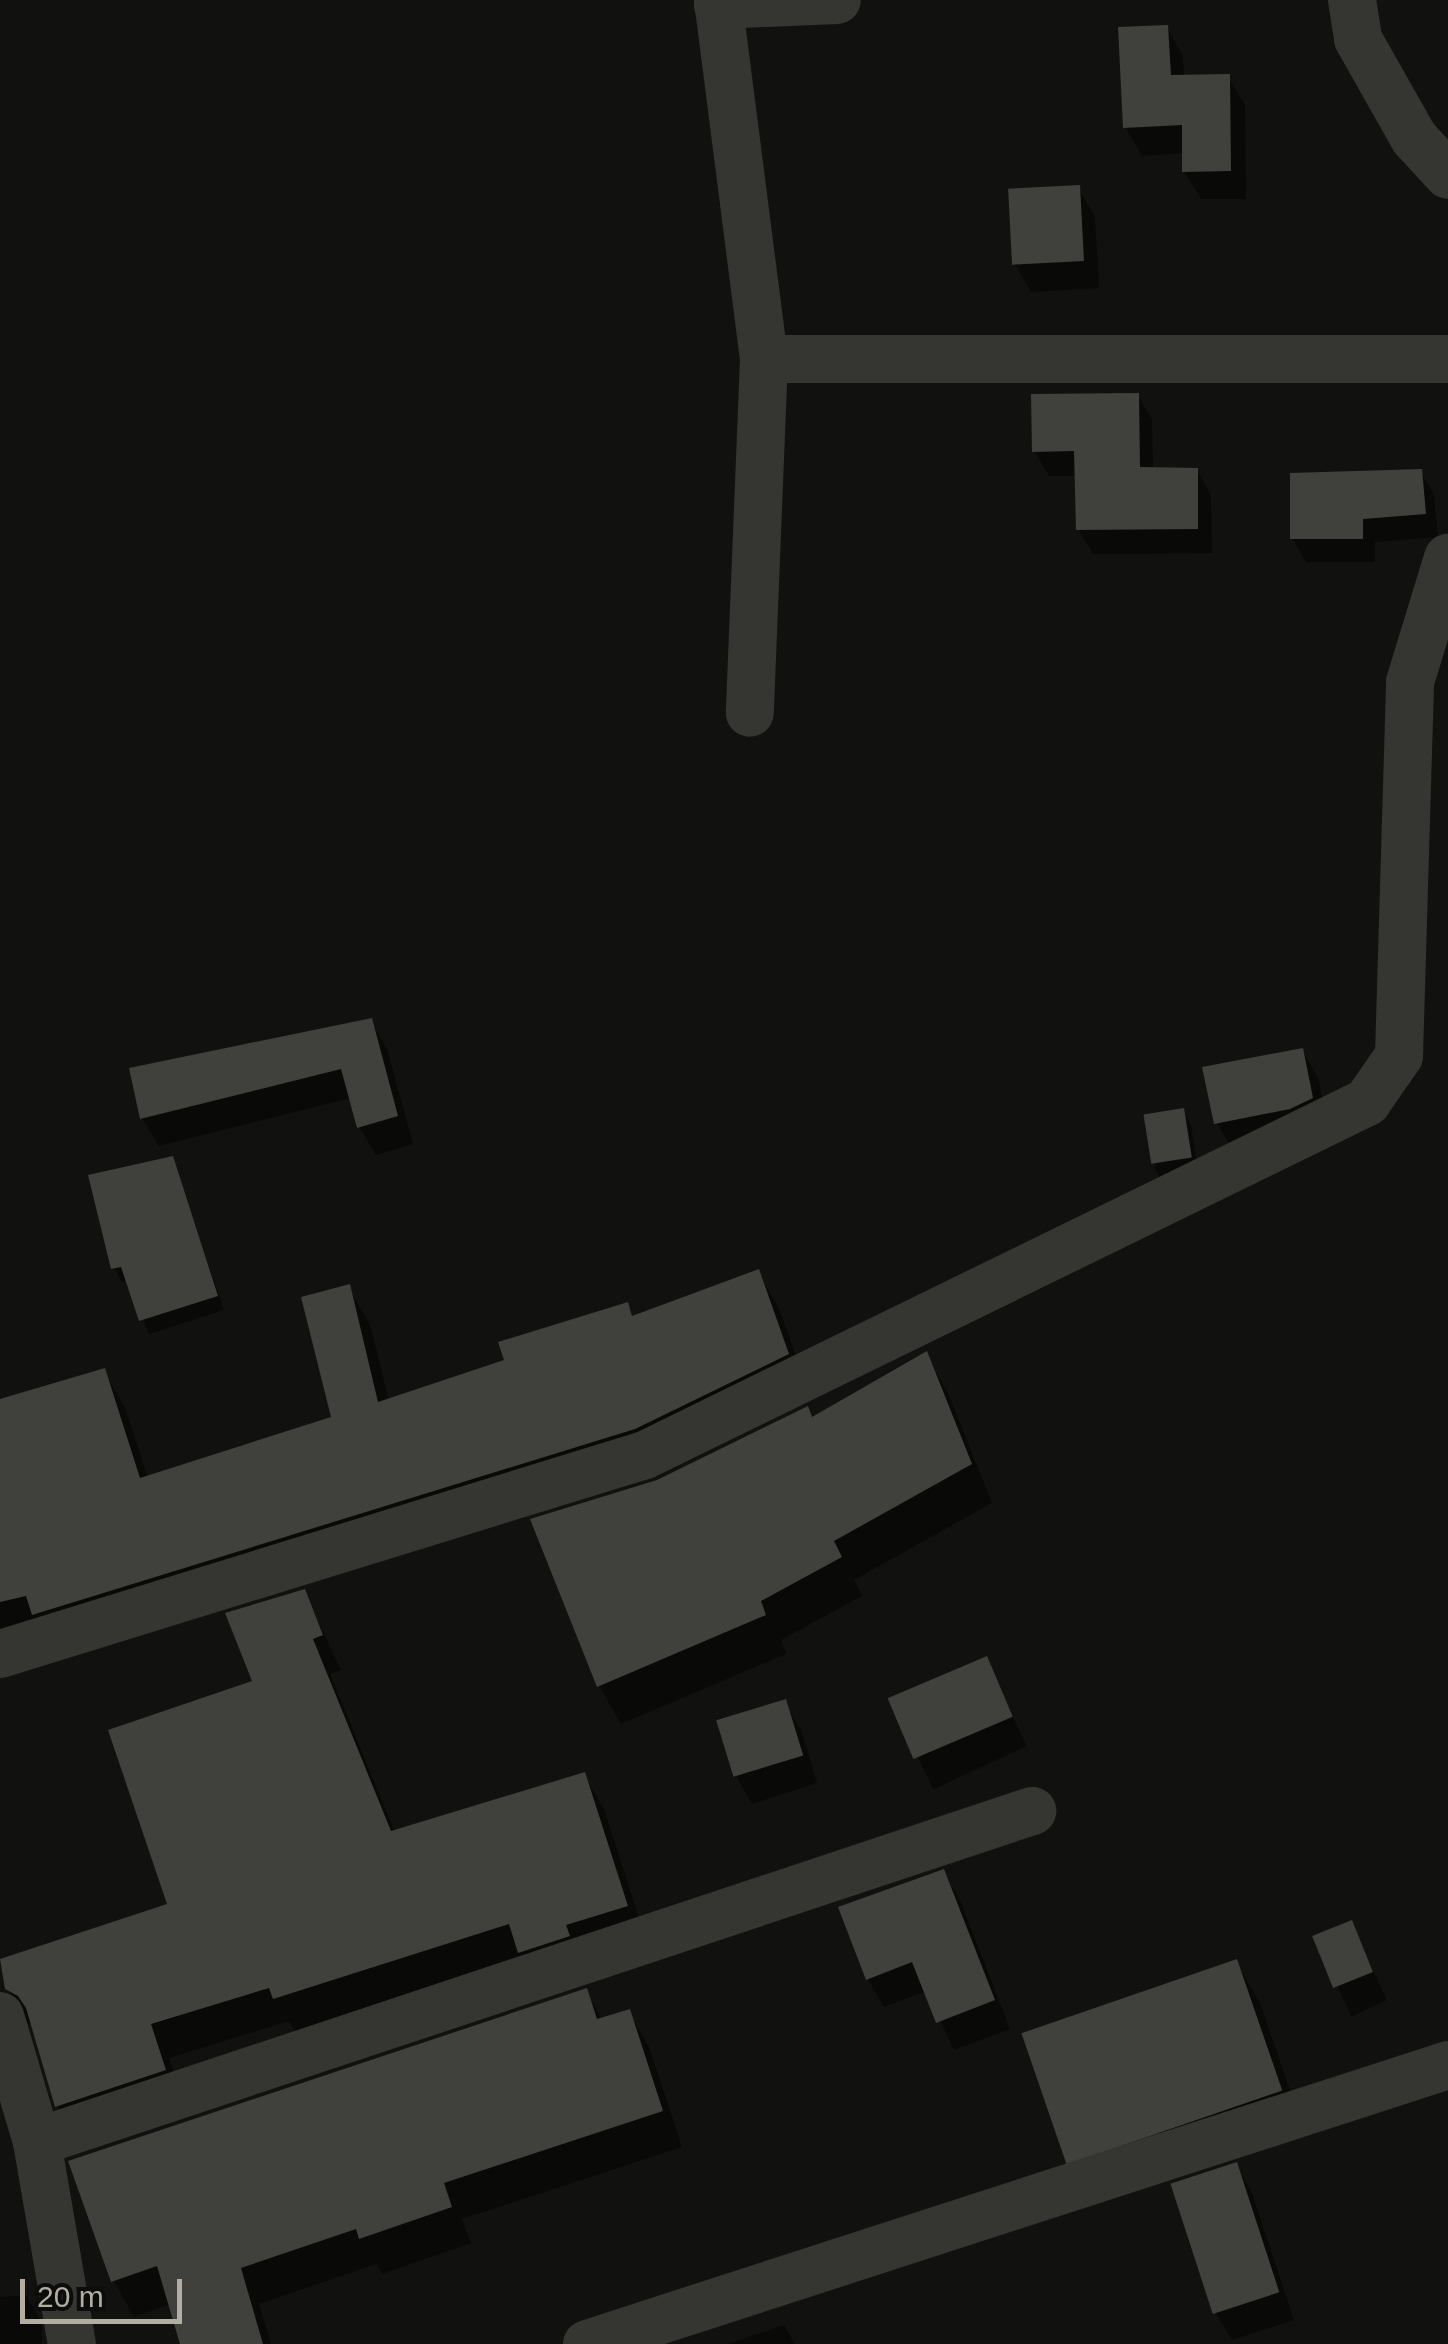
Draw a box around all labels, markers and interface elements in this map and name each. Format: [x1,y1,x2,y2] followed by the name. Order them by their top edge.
[25,2259,188,2321] scale bar
[37,2280,104,2313] text: 20 m

